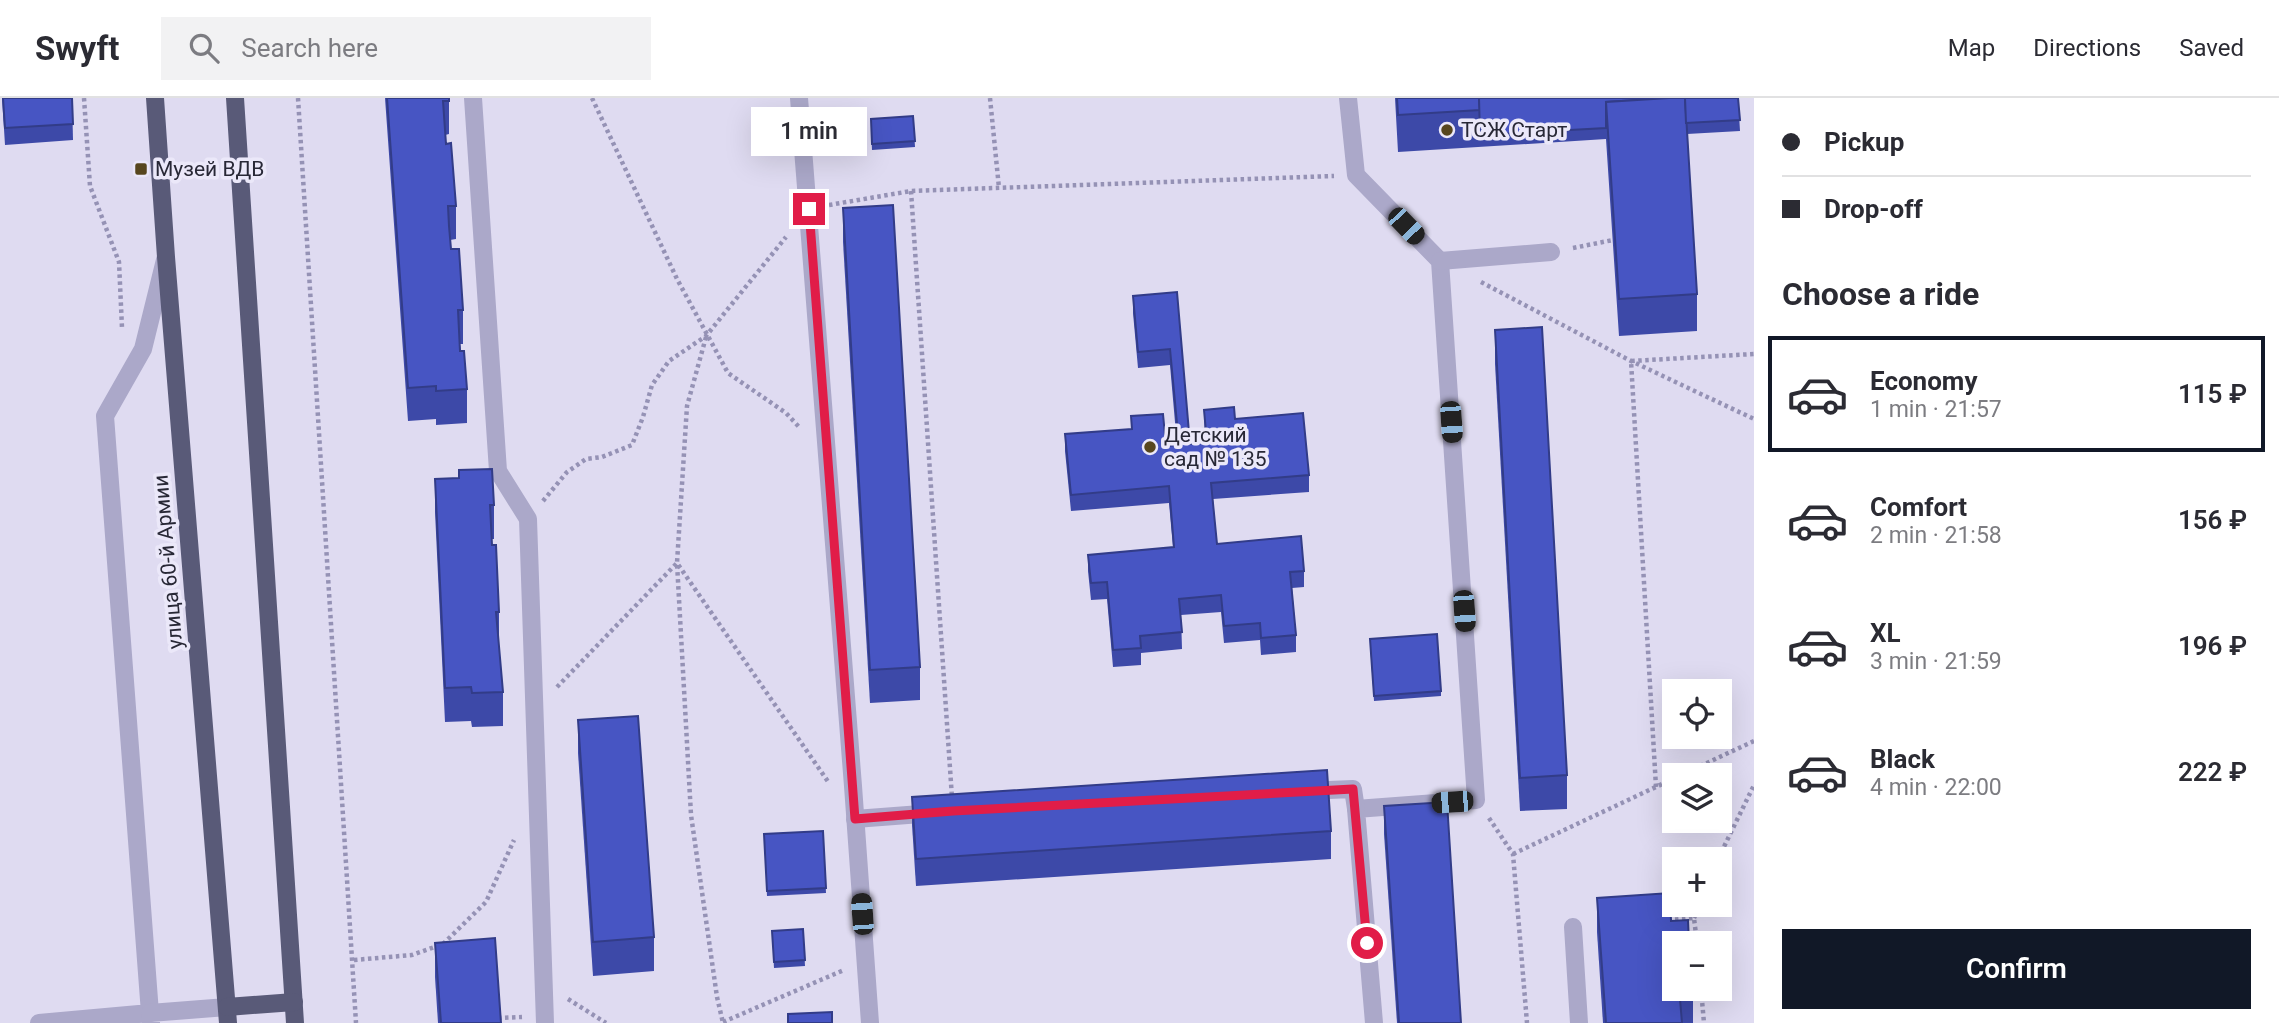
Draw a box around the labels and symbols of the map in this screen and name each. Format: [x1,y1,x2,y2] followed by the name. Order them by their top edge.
[751,108,867,156] callout: 1 min
[1461,118,1567,142] place label: ТСЖ Старт
[1439,122,1455,138] marker: ТСЖ Старт
[155,157,264,181] place label: Музей ВДВ
[133,161,149,177] marker: Музей ВДВ
[793,193,825,225] route end
[1384,204,1429,248] car
[1440,400,1463,444] car
[1164,423,1267,471] place label: Детский сад № 135
[1142,439,1158,455] marker: Детский сад № 135
[148,474,188,650] street label: улица 60-й Армии
[1453,589,1476,633] car
[1431,790,1474,814] car
[851,892,874,936] car
[1351,927,1383,959] route start

